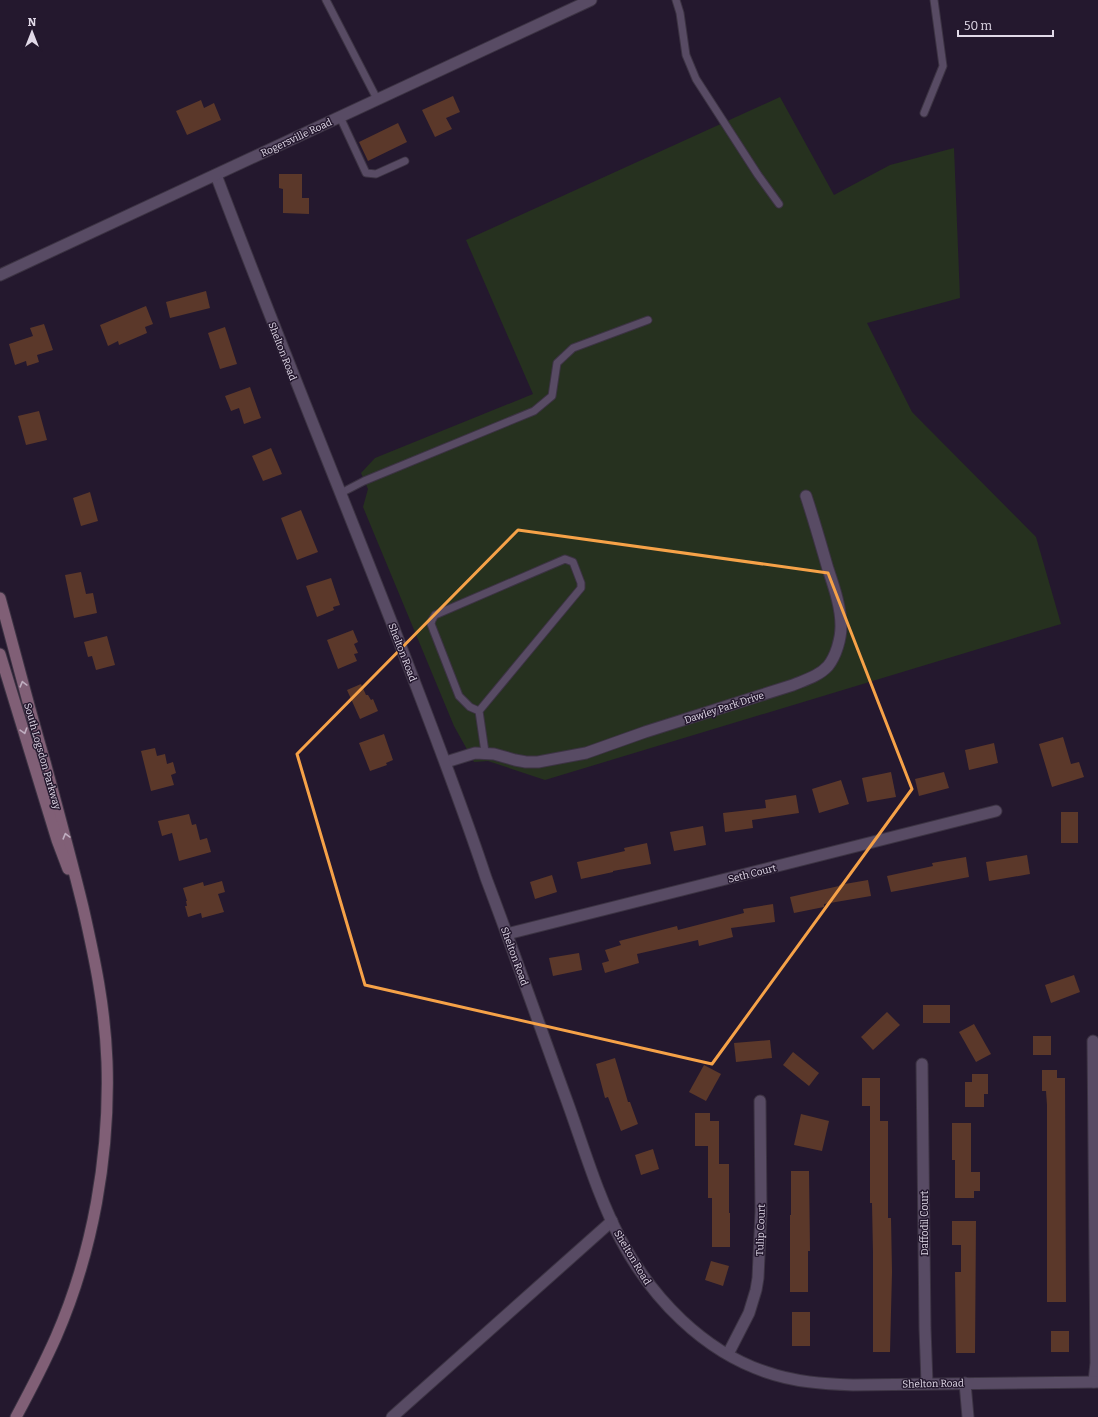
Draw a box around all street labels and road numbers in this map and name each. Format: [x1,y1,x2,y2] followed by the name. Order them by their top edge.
[259,116,334,160] street label: Rogersville Road
[265,320,299,382] street label: Shelton Road
[385,621,419,683] street label: Shelton Road
[683,689,766,727] street label: Dawley Park Drive
[21,702,63,812] street label: South Logsdon Parkway
[727,862,778,886] street label: Seth Court
[498,925,530,987] street label: Shelton Road
[919,1190,931,1255] street label: Daffodil Court
[754,1204,768,1256] street label: Tulip Court
[611,1228,653,1287] street label: Shelton Road
[902,1377,964,1391] street label: Shelton Road

